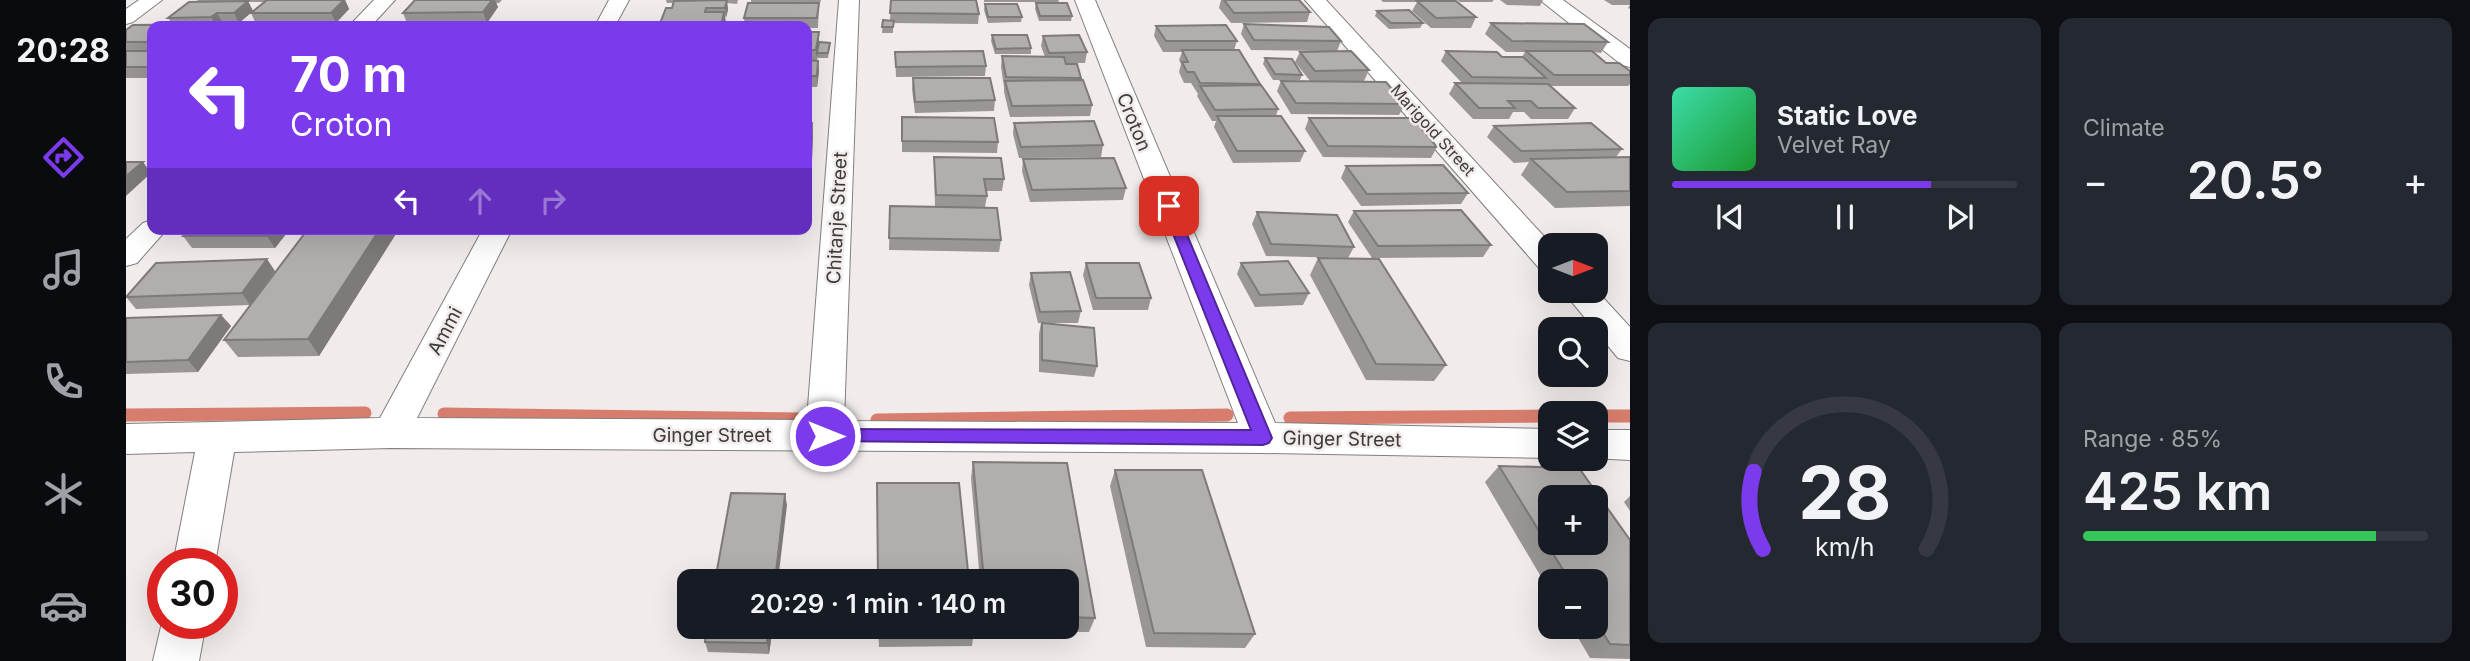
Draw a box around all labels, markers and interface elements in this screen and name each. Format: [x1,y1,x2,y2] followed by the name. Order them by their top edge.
[16,31,110,70] text: 20:28
[290,45,407,104] text: 70 m
[175,49,266,140] icon: left
[1387,80,1479,180] street label: Marigold Street
[1112,90,1156,154] street label: Croton
[1777,100,1918,131] text: Static Love
[290,105,392,144] text: Croton
[2083,114,2165,142] text: Climate
[1777,131,1891,159] text: Velvet Ray
[39,133,88,182] icon: directions
[2187,149,2324,212] text: 20.5°
[822,151,852,285] street label: Chitanje Street
[2083,158,2108,204] text: −
[2403,158,2428,204] text: +
[1139,176,1199,236] pin
[388,182,426,220] icon: left
[461,182,499,220] icon: ahead
[534,182,572,220] icon: right
[1150,187,1188,225] icon: arrive
[1711,198,1749,236] icon: previous
[1826,198,1864,236] icon: pause
[1941,198,1979,236] icon: next
[1538,233,1608,303] north arrow
[1538,233,1608,639] map controls
[39,245,88,294] icon: music
[423,303,467,359] street label: Ammi
[1538,317,1608,387] button: search
[39,357,88,406] icon: phone
[788,399,862,473] position arrow
[1538,401,1608,471] button: layers
[653,424,771,447] street label: Ginger Street
[2083,425,2222,453] text: Range · 85%
[1282,426,1402,452] street label: Ginger Street
[1798,448,1891,537] text: 28
[2083,460,2272,523] text: 425 km
[39,469,88,518] icon: climate
[1538,485,1608,555] button: +
[1815,532,1874,562] text: km/h
[147,548,238,639] speed limit sign: 30
[1538,569,1608,639] button: −
[39,581,88,630] icon: car
[750,588,1006,619] text: 20:29 · 1 min · 140 m

